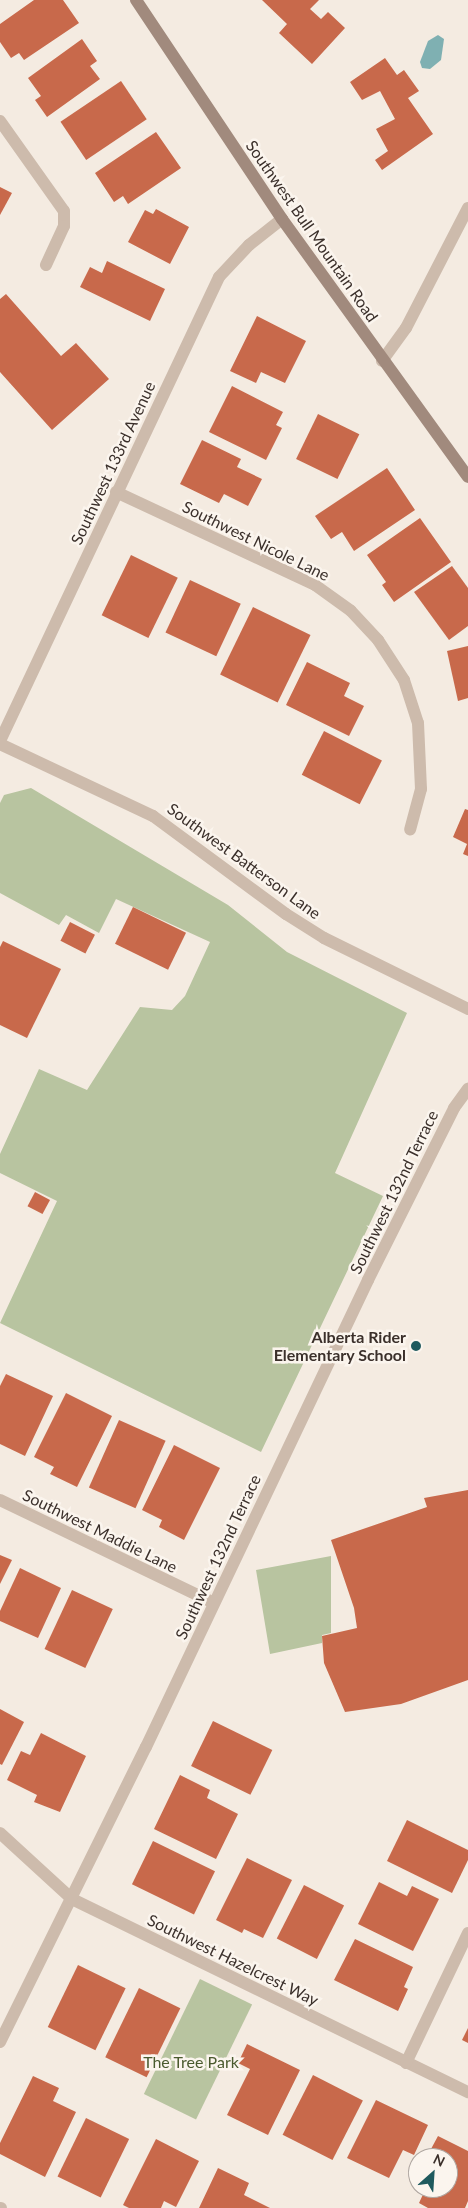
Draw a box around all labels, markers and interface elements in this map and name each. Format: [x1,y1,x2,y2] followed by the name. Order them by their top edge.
[242,137,382,325] street label: Southwest Bull Mountain Road
[67,378,159,548] street label: Southwest 133rd Avenue
[179,497,333,585] street label: Southwest Nicole Lane
[164,799,324,923] street label: Southwest Batterson Lane
[346,1107,442,1277] street label: Southwest 132nd Terrace
[273,1327,406,1365] place label: Alberta Rider Elementary School
[410,1340,422,1352] marker: Alberta Rider Elementary School
[171,1471,265,1643] street label: Southwest 132nd Terrace
[20,1485,180,1577] street label: Southwest Maddie Lane
[144,1910,322,2010] street label: Southwest Hazelcrest Way
[143,2052,239,2072] park label: The Tree Park
[408,2148,458,2198] north arrow
[431,2150,448,2170] text: N

